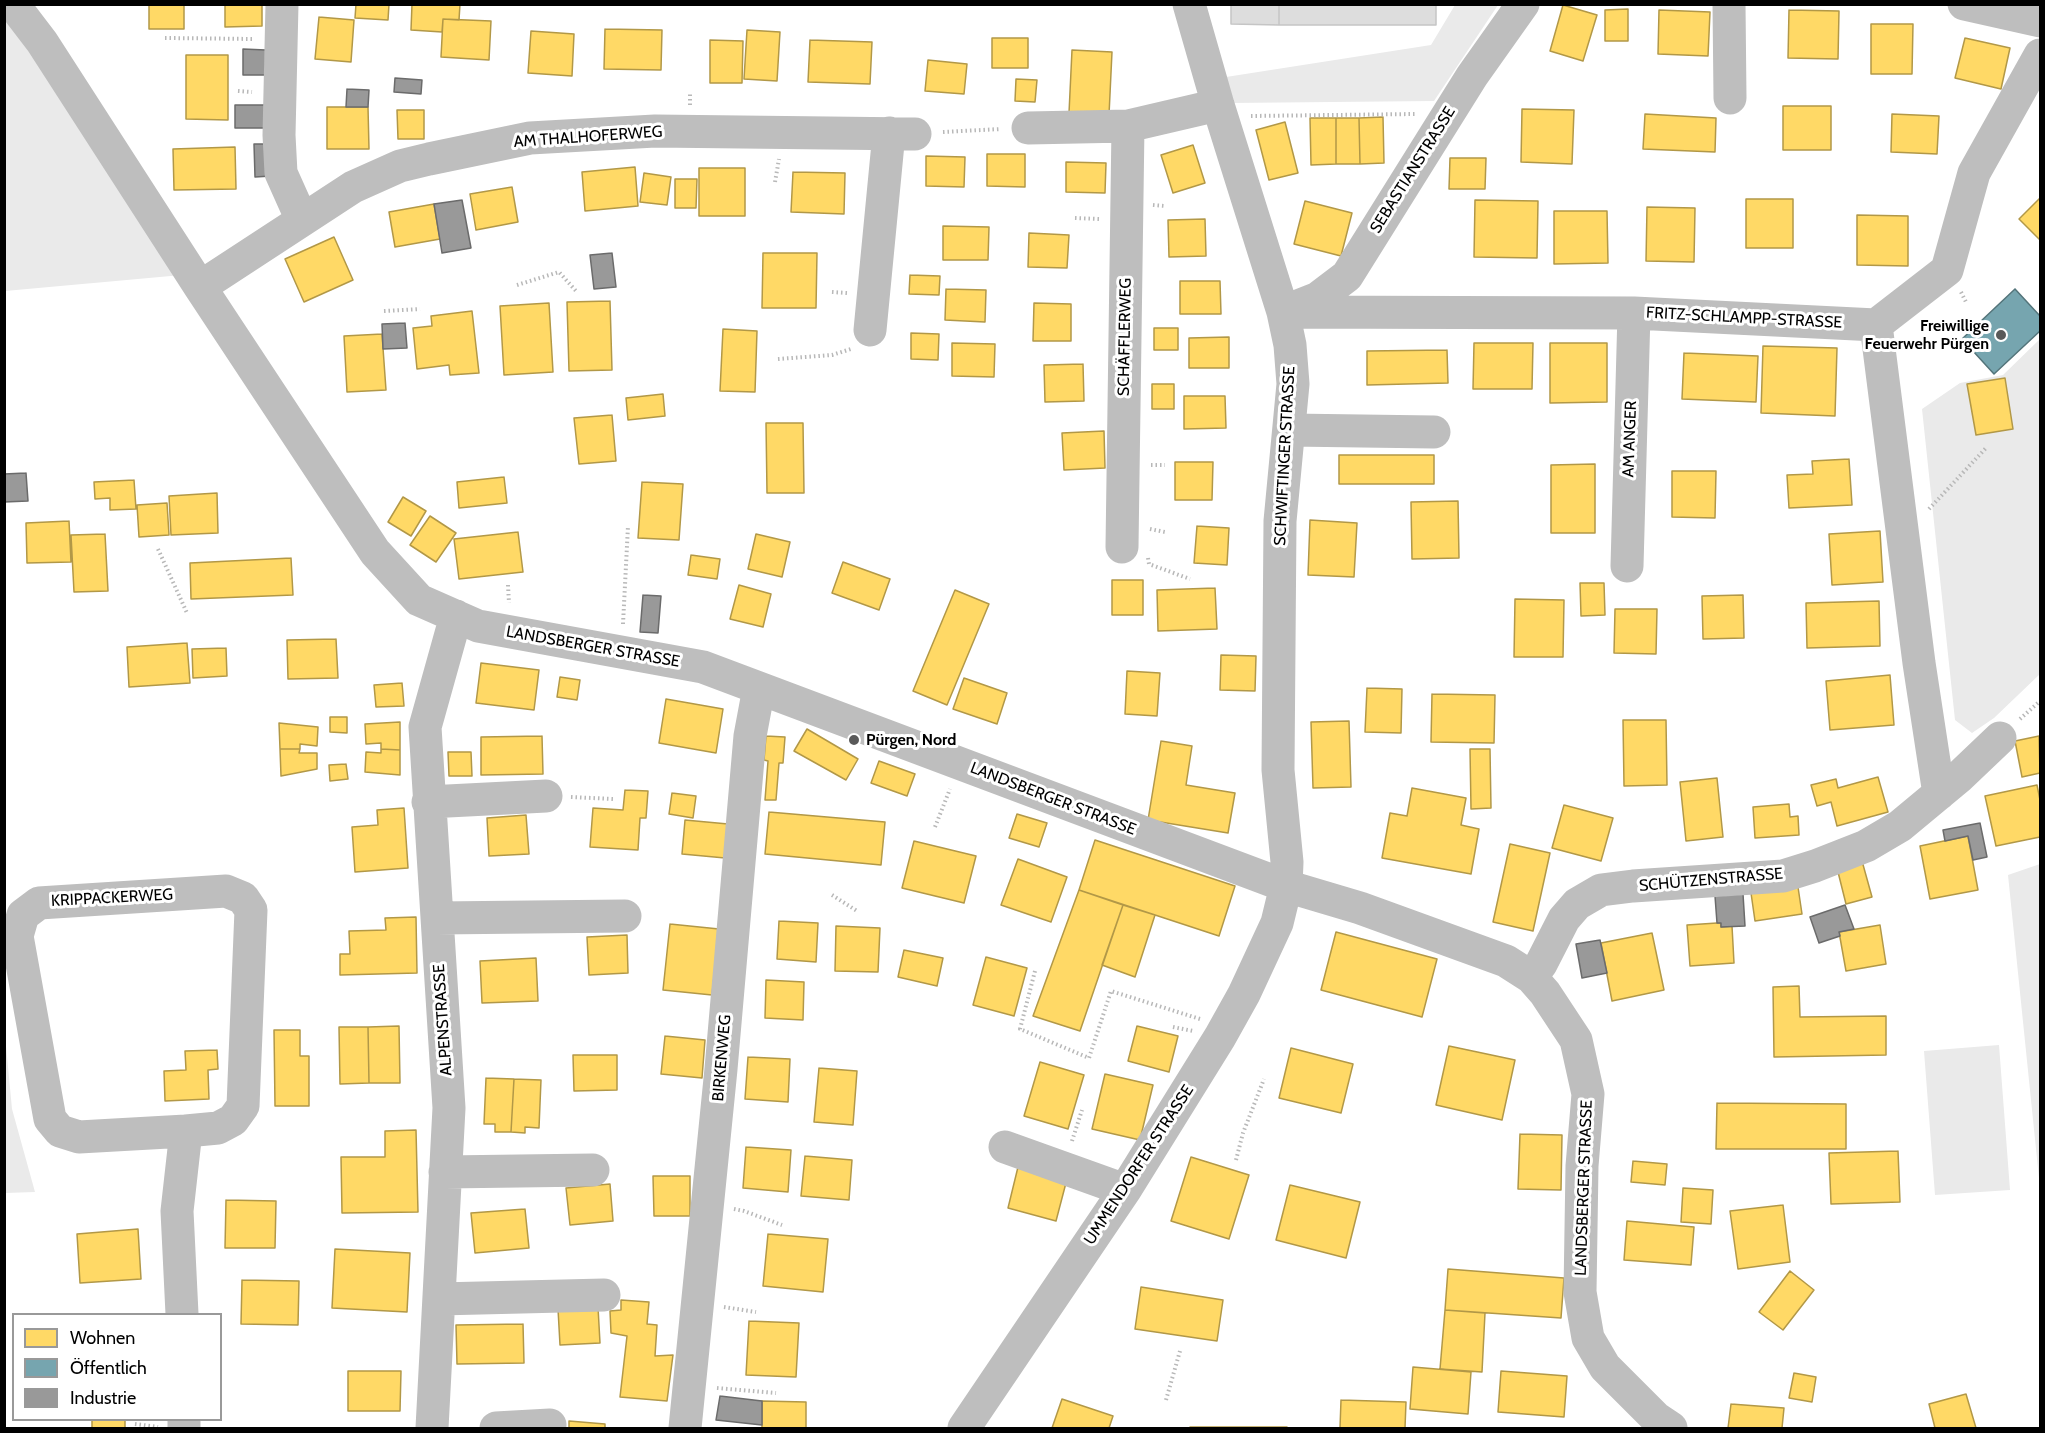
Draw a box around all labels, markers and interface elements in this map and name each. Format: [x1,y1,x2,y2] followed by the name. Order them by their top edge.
[1366,103,1460,237] street label: SEBASTIANSTRASSE
[513,122,663,152] street label: AM THALHOFERWEG
[1114,278,1136,396] street label: SCHÄFFLERWEG
[1645,303,1843,333] street label: FRITZ-SCHLAMPP-STRASSE
[1865,316,1989,354] place label: Freiwillige Feuerwehr Pürgen
[1994,328,2008,342] marker: Freiwillige Feuerwehr Pürgen
[1271,366,1299,546] street label: SCHWIFTINGER STRASSE
[1619,400,1641,478] street label: AM ANGER
[505,622,681,672] street label: LANDSBERGER STRASSE
[866,730,956,750] place label: Pürgen, Nord
[847,733,861,747] marker: Pürgen, Nord
[967,759,1139,839] street label: LANDSBERGER STRASSE
[1638,864,1784,896] street label: SCHÜTZENSTRASSE
[51,885,173,911] street label: KRIPPACKERWEG
[430,963,456,1077] street label: ALPENSTRASSE
[709,1014,735,1102] street label: BIRKENWEG
[1080,1082,1198,1248] street label: UMMENDORFER STRASSE
[1571,1100,1597,1276] street label: LANDSBERGER STRASSE
[12,1313,222,1421] legend
[70,1327,135,1349] text: Wohnen
[70,1357,147,1379] text: Öffentlich
[70,1387,136,1409] text: Industrie

